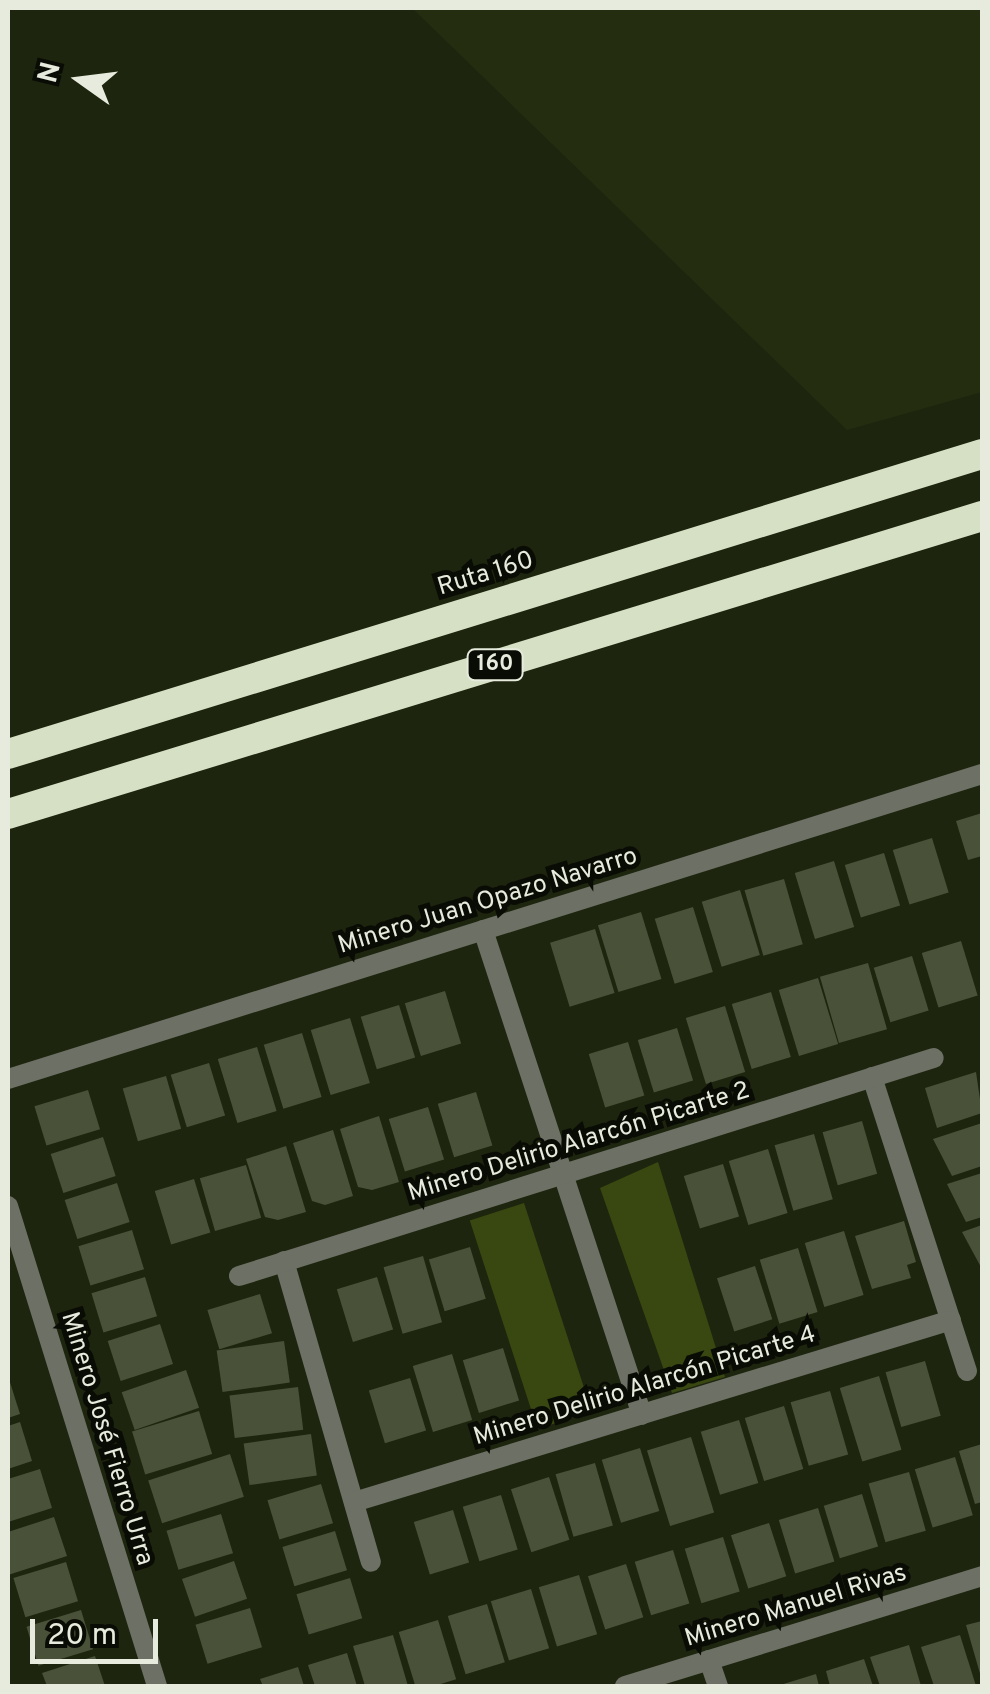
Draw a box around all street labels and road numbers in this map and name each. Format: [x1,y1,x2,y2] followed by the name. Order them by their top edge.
[434,546,538,604] street label: Ruta 160
[465,648,525,682] road number: 160
[335,842,641,962] street label: Minero Juan Opazo Navarro
[404,1076,754,1210] street label: Minero Delirio Alarcón Picarte 2
[53,1309,159,1569] street label: Minero José Fierro Urra
[470,1320,820,1454] street label: Minero Delirio Alarcón Picarte 4
[681,1559,911,1655] street label: Minero Manuel Rivas

